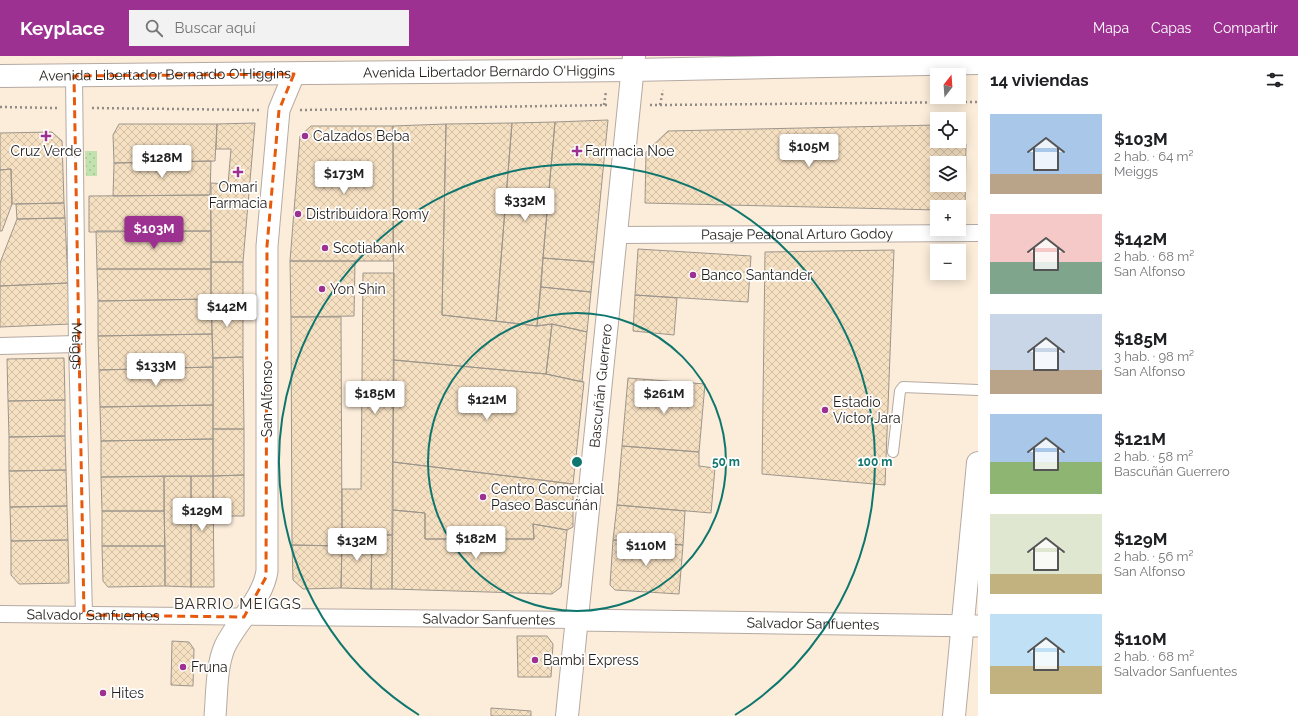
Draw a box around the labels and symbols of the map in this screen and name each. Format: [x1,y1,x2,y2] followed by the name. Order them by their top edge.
[363,62,615,81] street label: Avenida Libertador Bernardo O'Higgins
[39,65,291,84] street label: Avenida Libertador Bernardo O'Higgins
[930,68,966,104] north arrow
[313,128,410,144] place label: Calzados Beba
[41,131,51,141] marker: Cruz Verde
[300,131,310,141] marker: Calzados Beba
[781,134,837,168] pin: $105M
[10,143,82,159] place label: Cruz Verde
[585,143,675,159] place label: Farmacia Noe
[134,145,190,179] pin: $128M
[572,146,582,156] marker: Farmacia Noe
[316,161,372,195] pin: $173M
[233,167,243,177] marker: Omari Farmacia
[209,179,267,211] place label: Omari Farmacia
[497,188,553,222] pin: $332M
[306,206,430,222] place label: Distribuidora Romy
[293,209,303,219] marker: Distribuidora Romy
[126,216,182,250] pin: $103M
[701,225,893,243] street label: Pasaje Peatonal Arturo Godoy
[333,240,405,256] place label: Scotiabank
[320,243,330,253] marker: Scotiabank
[701,267,812,283] place label: Banco Santander
[688,270,698,280] marker: Banco Santander
[330,281,386,297] place label: Yon Shin
[317,284,327,294] marker: Yon Shin
[199,294,255,328] pin: $142M
[69,322,86,370] street label: Meiggs
[586,323,615,449] street label: Bascuñán Guerrero
[128,353,184,387] pin: $133M
[259,361,275,437] street label: San Alfonso
[347,381,403,415] pin: $185M
[636,381,692,415] pin: $261M
[459,387,515,421] pin: $121M
[833,394,901,426] place label: Estadio Víctor Jara
[820,405,830,415] marker: Estadio Víctor Jara
[570,455,584,469] centre of rings
[712,455,740,469] text: 50 m
[858,455,892,469] text: 100 m
[491,481,604,513] place label: Centro Comercial Paseo Bascuñán
[478,492,488,502] marker: Centro Comercial Paseo Bascuñán
[174,498,230,532] pin: $129M
[448,526,504,560] pin: $182M
[329,528,385,562] pin: $132M
[618,533,674,567] pin: $110M
[174,595,302,613] district label: BARRIO MEIGGS
[26,606,160,624] street label: Salvador Sanfuentes
[422,610,556,628] street label: Salvador Sanfuentes
[746,615,880,633] street label: Salvador Sanfuentes
[543,652,639,668] place label: Bambi Express
[530,655,540,665] marker: Bambi Express
[191,659,228,675] place label: Fruna
[178,662,188,672] marker: Fruna
[111,685,144,701] place label: Hites
[98,688,108,698] marker: Hites

